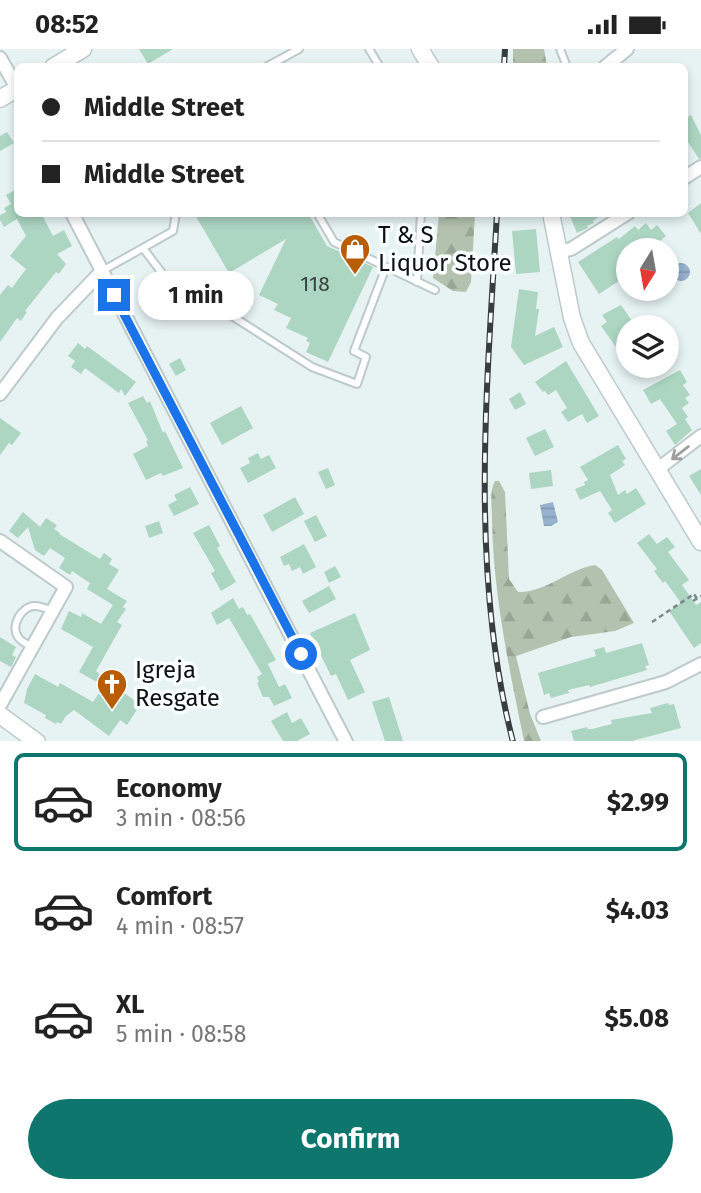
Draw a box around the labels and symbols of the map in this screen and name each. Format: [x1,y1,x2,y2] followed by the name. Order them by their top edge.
[378,221,512,277] place label: T & S Liquor Store
[338,232,372,276] shop icon: T & S Liquor Store
[616,238,679,301] north arrow
[138,271,254,319] callout: 1 min
[300,271,330,297] house number: 118
[98,279,130,311] route end
[671,446,689,461] one-way arrow
[285,638,317,670] route start
[135,656,220,712] place label: Igreja Resgate
[95,667,129,711] church icon: Igreja Resgate

